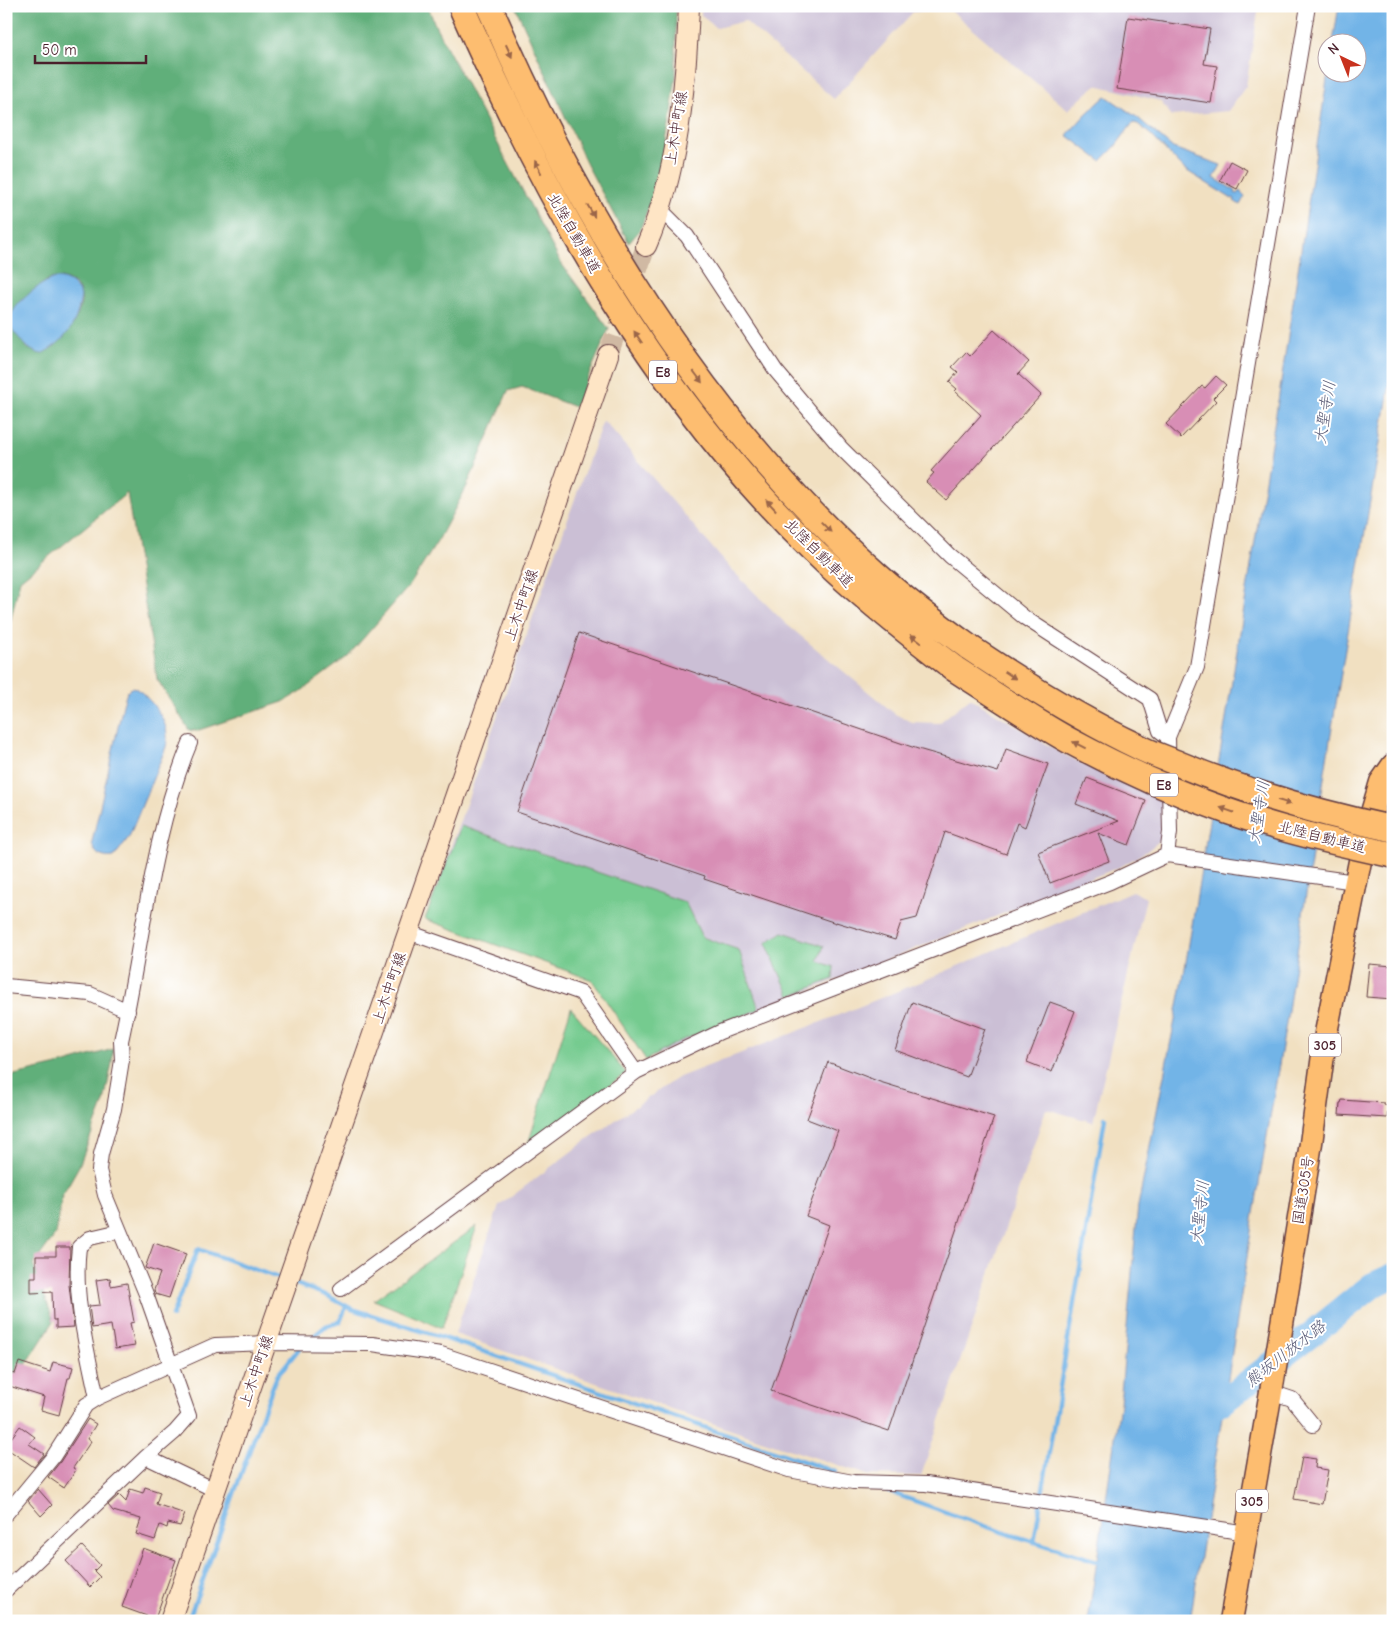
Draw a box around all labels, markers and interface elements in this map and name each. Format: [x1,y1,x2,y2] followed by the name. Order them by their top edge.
[35,32,146,64] scale bar
[1316,32,1366,82] north arrow
[1324,40,1343,58] text: N
[42,41,77,59] text: 50 m
[505,43,513,58] one-way arrow
[661,90,691,166] street label: 上木中町線
[534,160,542,174] one-way arrow
[544,190,604,276] street label: 北陸自動車道
[586,204,595,217] one-way arrow
[633,330,643,344] one-way arrow
[649,361,677,384] road number: E8
[692,370,703,383] one-way arrow
[1311,379,1339,445] water label: 大聖寺川
[765,500,777,512] one-way arrow
[781,515,857,591] street label: 北陸自動車道
[820,520,832,532] one-way arrow
[500,567,542,643] street label: 上木中町線
[910,634,923,645] one-way arrow
[1004,670,1017,680] one-way arrow
[1072,741,1086,749] one-way arrow
[1150,774,1178,796] road number: E8
[1245,779,1273,845] water label: 大聖寺川
[1277,798,1292,806] one-way arrow
[1220,806,1235,814] one-way arrow
[1276,817,1368,857] street label: 北陸自動車道
[368,950,410,1026] street label: 上木中町線
[1309,1034,1341,1056] road number: 305
[1289,1154,1317,1226] street label: 国道305号
[1188,1179,1212,1245] water label: 大聖寺川
[1242,1317,1330,1390] water label: 熊坂川放水路
[235,1333,277,1409] street label: 上木中町線
[1236,1490,1268,1512] road number: 305

